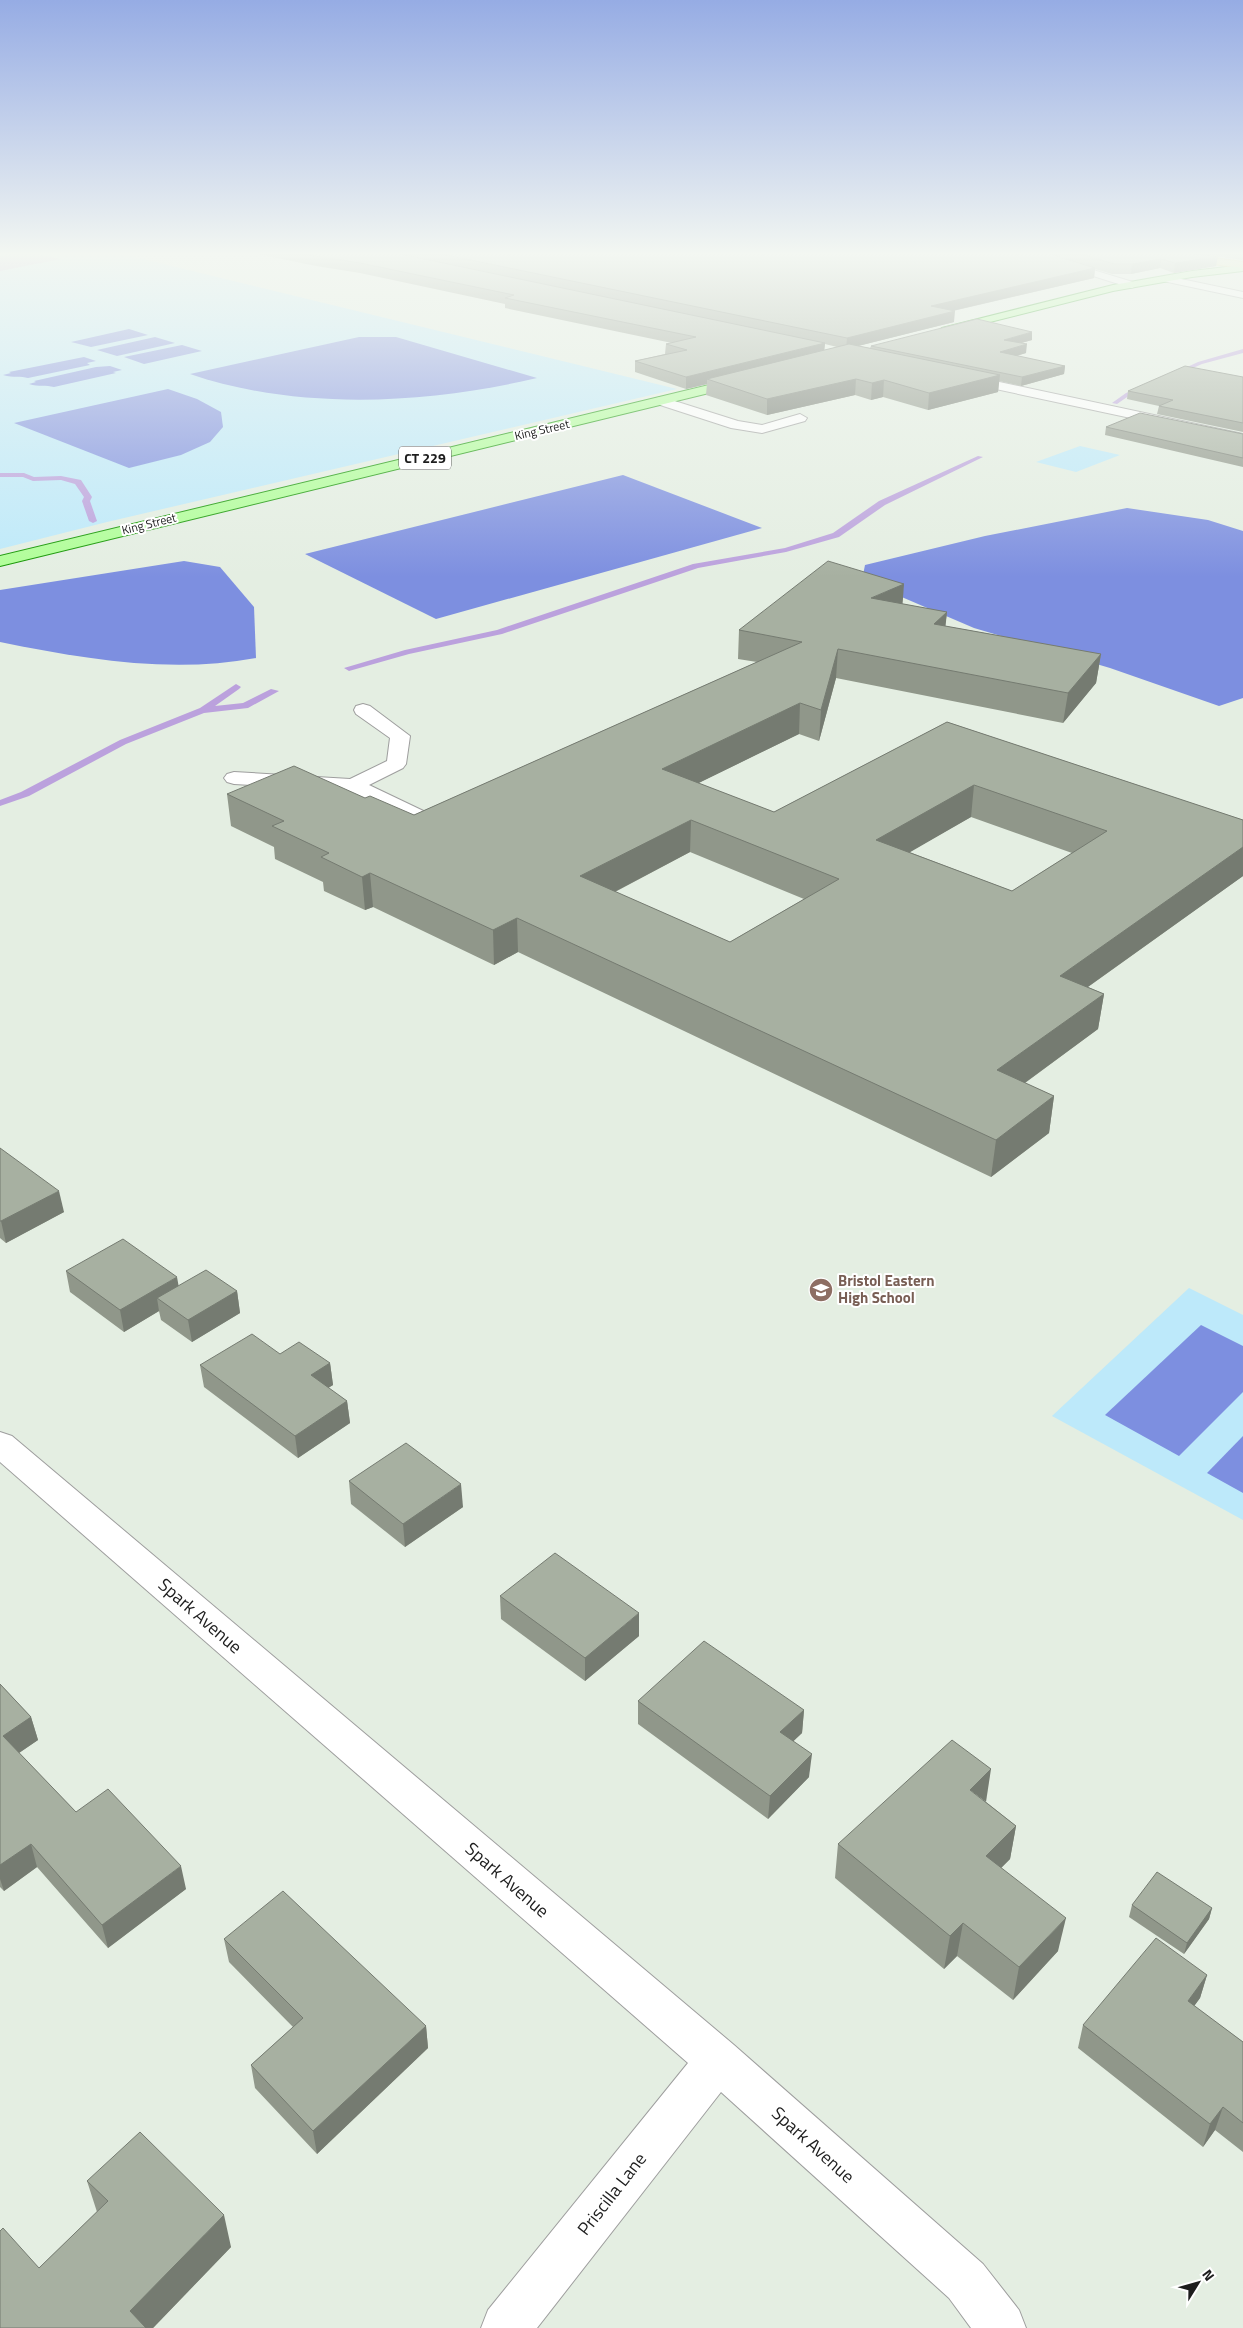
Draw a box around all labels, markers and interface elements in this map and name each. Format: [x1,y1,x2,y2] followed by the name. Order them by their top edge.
[513,414,572,445] street label: King Street
[399,446,451,469] road number: CT 229
[120,507,179,539] street label: King Street
[838,1269,935,1309] place label: Bristol Eastern High School
[808,1277,834,1303] school or university icon: Bristol Eastern High School
[152,1572,248,1660] street label: Spark Avenue
[459,1836,555,1924] street label: Spark Avenue
[766,2100,861,2189] street label: Spark Avenue
[571,2146,653,2241] street label: Priscilla Lane
[1173,2258,1223,2308] north arrow
[1197,2265,1220,2285] text: N

